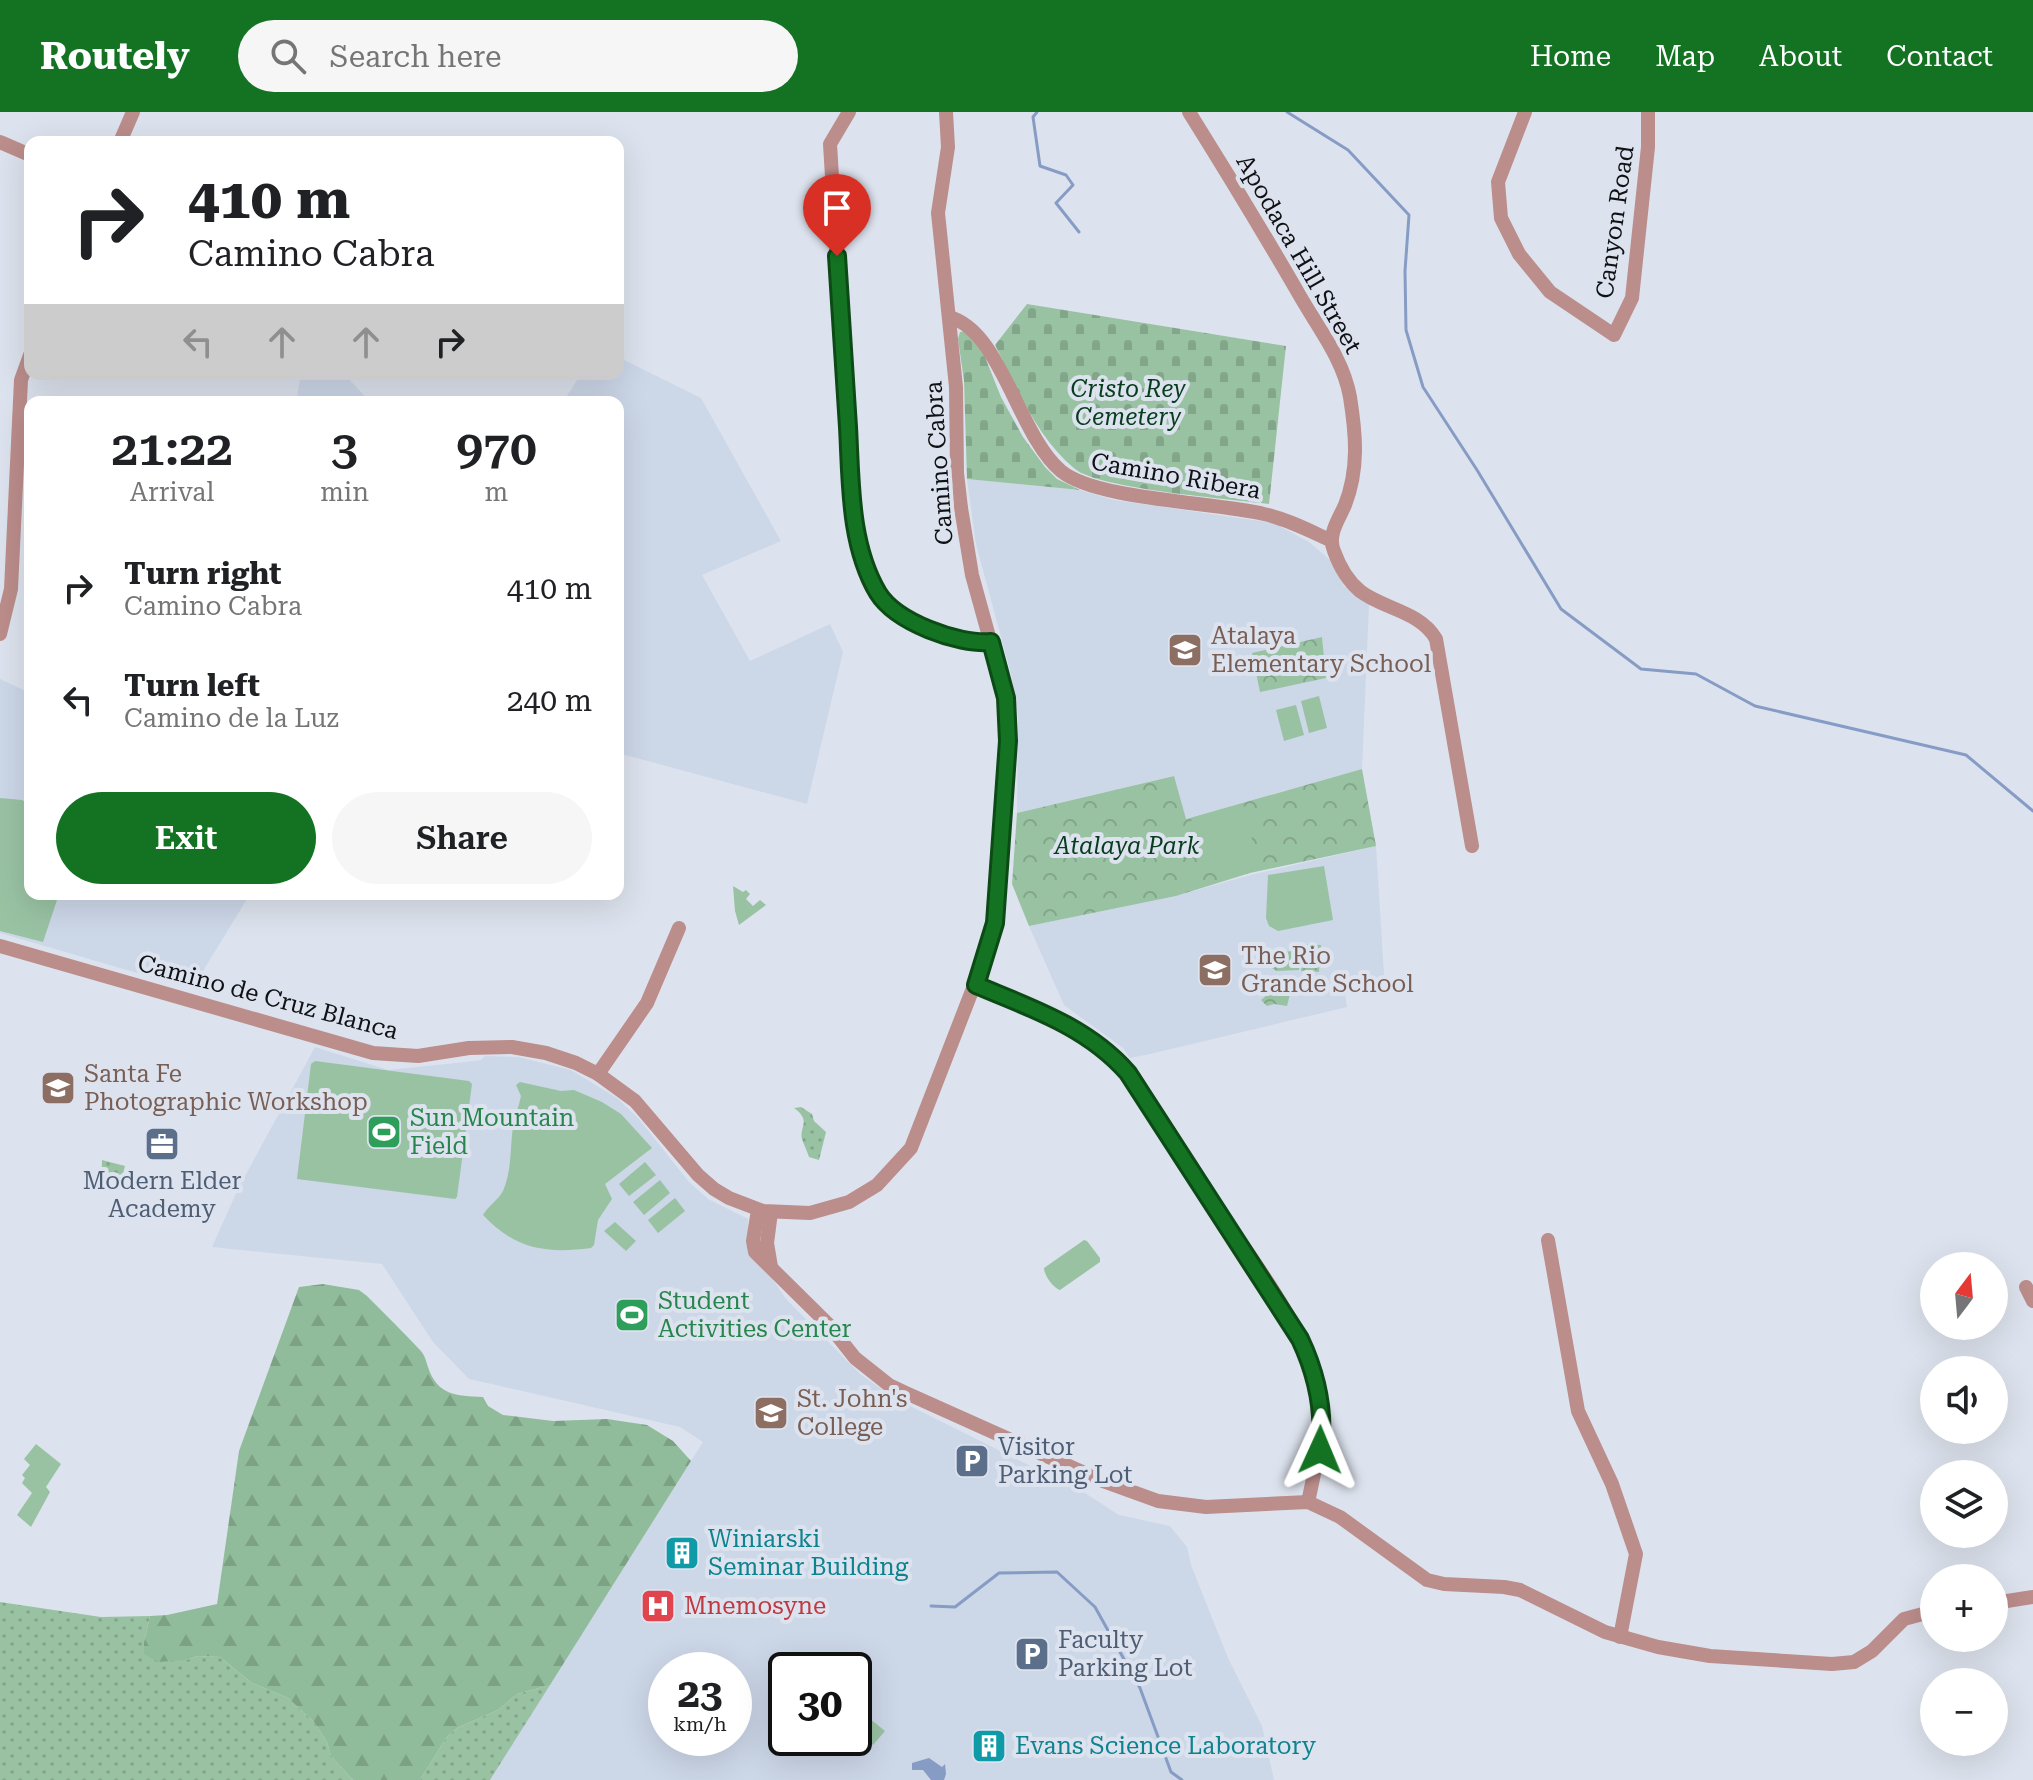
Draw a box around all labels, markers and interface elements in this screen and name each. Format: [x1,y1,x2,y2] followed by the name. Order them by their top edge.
[238,20,798,92] search box
[40,34,190,78] text: Routely
[266,34,310,78] icon: search
[330,39,501,74] text: Search here
[1530,40,1611,73] text: Home
[1655,40,1715,73] text: Map
[1759,40,1842,73] text: About
[1886,40,1993,73] text: Contact
[1590,144,1640,300] street label: Canyon Road
[1231,150,1367,359] street label: Apodaca Hill Street
[188,166,350,232] text: 410 m
[56,168,160,272] icon: right
[803,174,871,256] pin
[815,186,859,230] icon: arrive
[188,233,435,275] text: Camino Cabra
[176,320,220,364] icon: left
[260,320,304,364] icon: ahead
[344,320,388,364] icon: ahead
[428,320,472,364] icon: right
[1070,375,1186,431] park label: Cristo Rey Cemetery
[919,380,959,546] street label: Camino Cabra
[111,421,233,477] text: 21:22
[331,421,358,477] text: 3
[456,421,537,477] text: 970
[1089,447,1263,505] street label: Camino Ribera
[130,477,214,507] text: Arrival
[320,477,369,507] text: min
[485,477,508,507] text: m
[124,556,281,591] text: Turn right
[56,566,100,610] icon: right
[507,571,592,606] text: 410 m
[124,591,302,621] text: Camino Cabra
[1211,622,1431,678] place label: Atalaya Elementary School
[1166,631,1204,669] school or university icon: Atalaya Elementary School
[124,668,260,703] text: Turn left
[56,678,100,722] icon: left
[507,683,592,718] text: 240 m
[124,703,339,733] text: Camino de la Luz
[56,792,316,884] button: Exit
[332,792,592,884] button: Share
[1052,832,1200,860] park label: Atalaya Park
[1241,942,1414,998] place label: The Rio Grande School
[135,949,401,1045] street label: Camino de Cruz Blanca
[1196,951,1234,989] school or university icon: The Rio Grande School
[84,1060,368,1116] place label: Santa Fe Photographic Workshop
[39,1069,77,1107] school or university icon: Santa Fe Photographic Workshop
[410,1104,574,1160] place label: Sun Mountain Field
[365,1113,403,1151] sports icon: Sun Mountain Field
[143,1125,181,1163] office icon: Modern Elder Academy
[83,1167,241,1223] place label: Modern Elder Academy
[1920,1252,2008,1340] north arrow
[1920,1252,2008,1756] map controls
[658,1287,851,1343] place label: Student Activities Center
[613,1296,651,1334] sports icon: Student Activities Center
[1920,1356,2008,1444] button: sound
[797,1385,908,1441] place label: St. John's College
[752,1394,790,1432] school or university icon: St. John's College
[1278,1408,1362,1492] position arrow
[998,1433,1132,1489] place label: Visitor Parking Lot
[953,1442,991,1480] parking icon: Visitor Parking Lot
[1920,1460,2008,1548] button: layers
[708,1525,909,1581] place label: Winiarski Seminar Building
[663,1534,701,1572] building icon: Winiarski Seminar Building
[1920,1564,2008,1652] button: +
[639,1587,677,1625] hospital icon: Mnemosyne
[684,1592,826,1620] place label: Mnemosyne
[1058,1626,1192,1682] place label: Faculty Parking Lot
[1013,1635,1051,1673] parking icon: Faculty Parking Lot
[768,1652,872,1756] speed limit sign: 30
[1920,1668,2008,1756] button: −
[678,1670,722,1717] text: 23
[673,1712,727,1736] text: km/h
[970,1727,1008,1765] building icon: Evans Science Laboratory
[1015,1732,1317,1760] place label: Evans Science Laboratory

